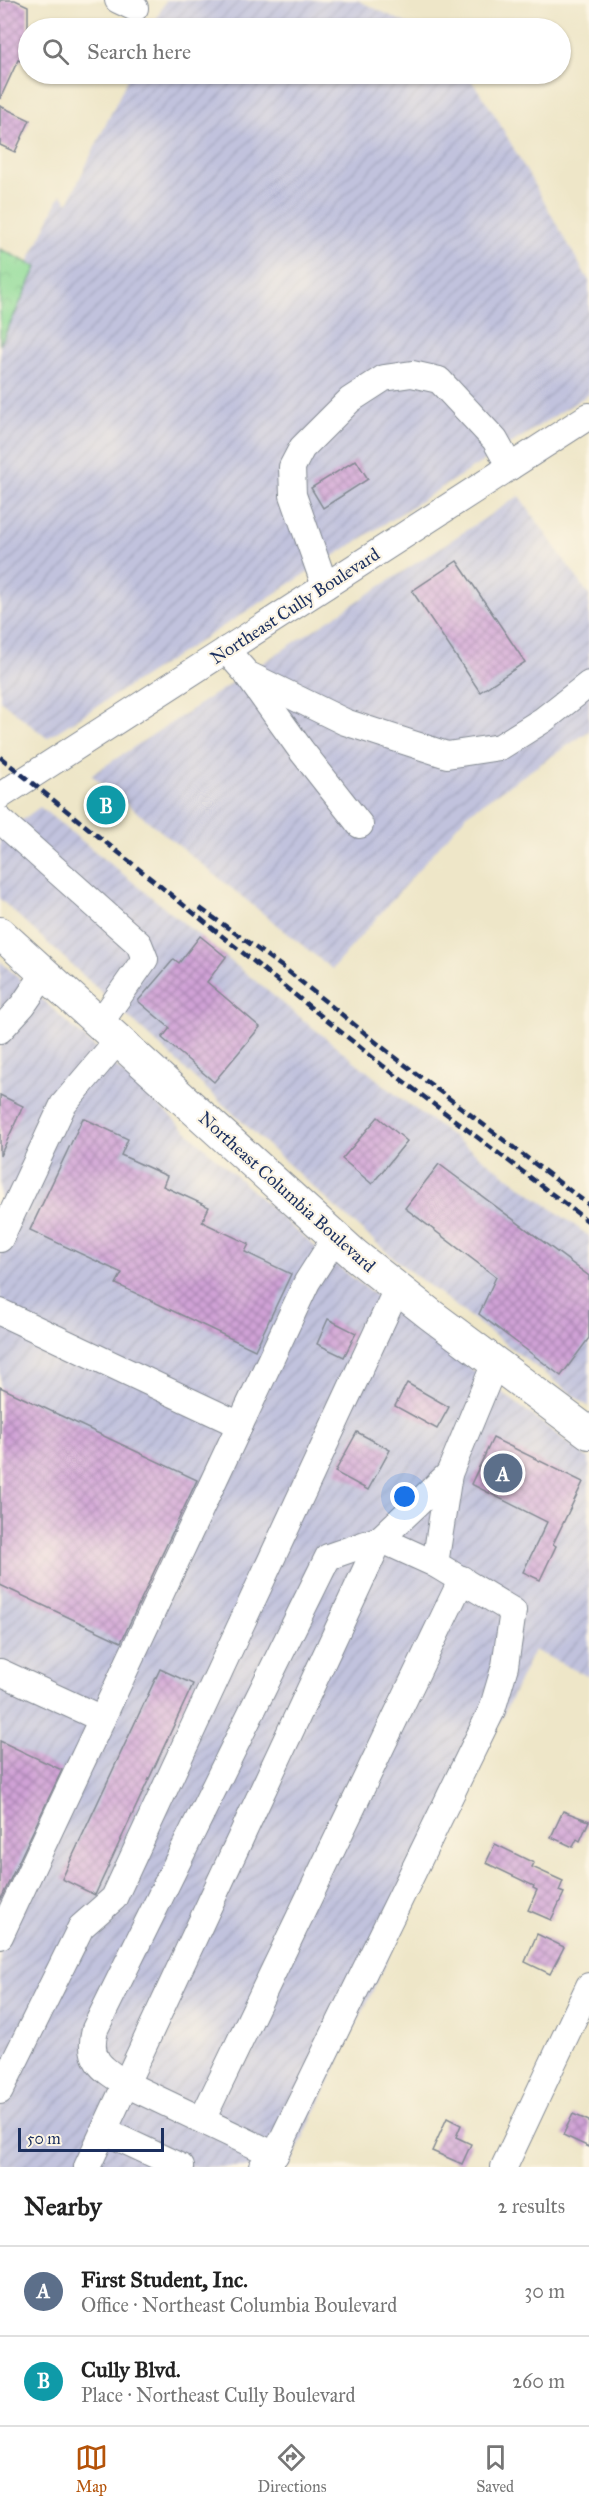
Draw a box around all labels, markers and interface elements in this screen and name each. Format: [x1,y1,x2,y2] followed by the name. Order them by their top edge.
[18,18,571,84] search box
[39,35,72,68] icon: search
[87,38,191,65] text: Search here
[206,543,384,669] street label: Northeast Cully Boulevard
[86,782,126,828] pin: B
[194,1107,380,1277] street label: Northeast Columbia Boulevard
[484,1450,522,1496] pin: A
[390,1482,419,1511] your location
[18,2125,164,2152] scale bar
[27,2129,61,2148] text: 50 m
[24,2190,102,2222] text: Nearby
[497,2194,565,2218] text: 2 results
[81,2266,248,2293] text: First Student, Inc.
[37,2279,50,2303] text: A
[524,2279,565,2303] text: 30 m
[81,2293,397,2317] text: Office · Northeast Columbia Boulevard
[81,2356,181,2383] text: Cully Blvd.
[37,2369,50,2393] text: B
[512,2369,565,2393] text: 260 m
[81,2383,356,2407] text: Place · Northeast Cully Boulevard
[75,2441,108,2496] tab: Map
[258,2441,326,2496] tab: Directions
[476,2441,514,2496] tab: Saved

